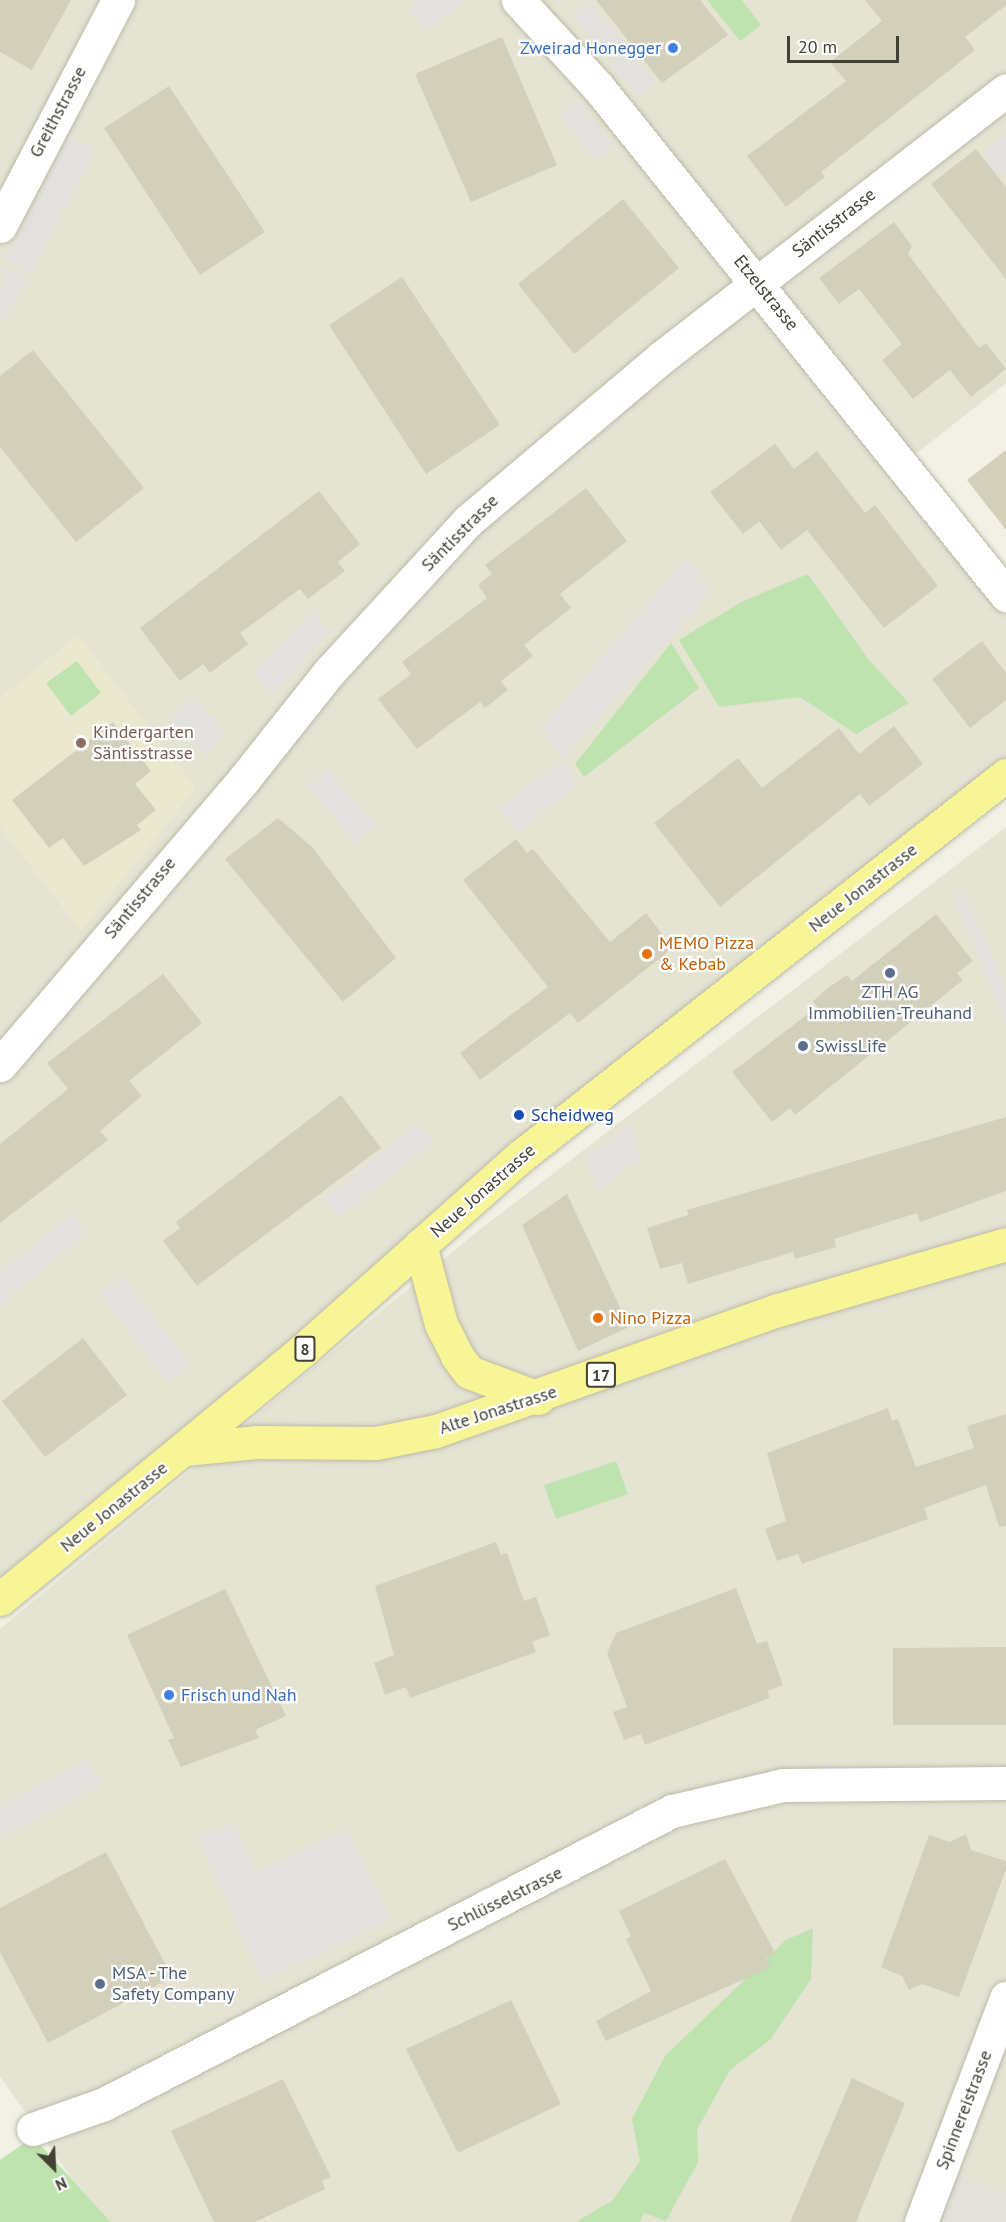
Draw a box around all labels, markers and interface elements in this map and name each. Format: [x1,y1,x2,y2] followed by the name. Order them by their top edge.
[790,24,902,62] scale bar
[798,35,837,58] text: 20 m
[520,37,661,59] place label: Zweirad Honegger
[666,41,680,55] marker: Zweirad Honegger
[25,63,91,161] street label: Greithstrasse
[788,184,880,262] street label: Säntisstrasse
[729,251,803,335] street label: Etzelstrasse
[417,490,503,576] street label: Säntisstrasse
[93,722,194,764] place label: Kindergarten Säntisstrasse
[74,736,88,750] marker: Kindergarten Säntisstrasse
[805,839,921,937] street label: Neue Jonastrasse
[100,853,180,943] street label: Säntisstrasse
[659,933,754,976] place label: MEMO Pizza & Kebab
[640,947,654,961] marker: MEMO Pizza & Kebab
[883,966,897,980] marker: ZTH AG Immobilien-Treuhand
[808,982,972,1024] place label: ZTH AG Immobilien-Treuhand
[815,1035,887,1057] place label: SwissLife
[796,1039,810,1053] marker: SwissLife
[531,1104,614,1126] place label: Scheidweg
[512,1108,526,1122] marker: Scheidweg
[426,1140,540,1242] street label: Neue Jonastrasse
[610,1307,691,1329] place label: Nino Pizza
[591,1311,605,1325] marker: Nino Pizza
[293,1336,317,1362] road number: 8
[584,1362,618,1388] road number: 17
[436,1381,560,1439] street label: Alte Jonastrasse
[56,1457,172,1557] street label: Neue Jonastrasse
[181,1684,297,1706] place label: Frisch und Nah
[162,1688,176,1702] marker: Frisch und Nah
[444,1862,566,1936] street label: Schlüsselstrasse
[112,1963,235,2006] place label: MSA - The Safety Company
[93,1977,107,1991] marker: MSA - The Safety Company
[931,2047,997,2173] street label: Spinnereistrasse
[24,2138,84,2198] north arrow
[52,2173,70,2196] text: N

